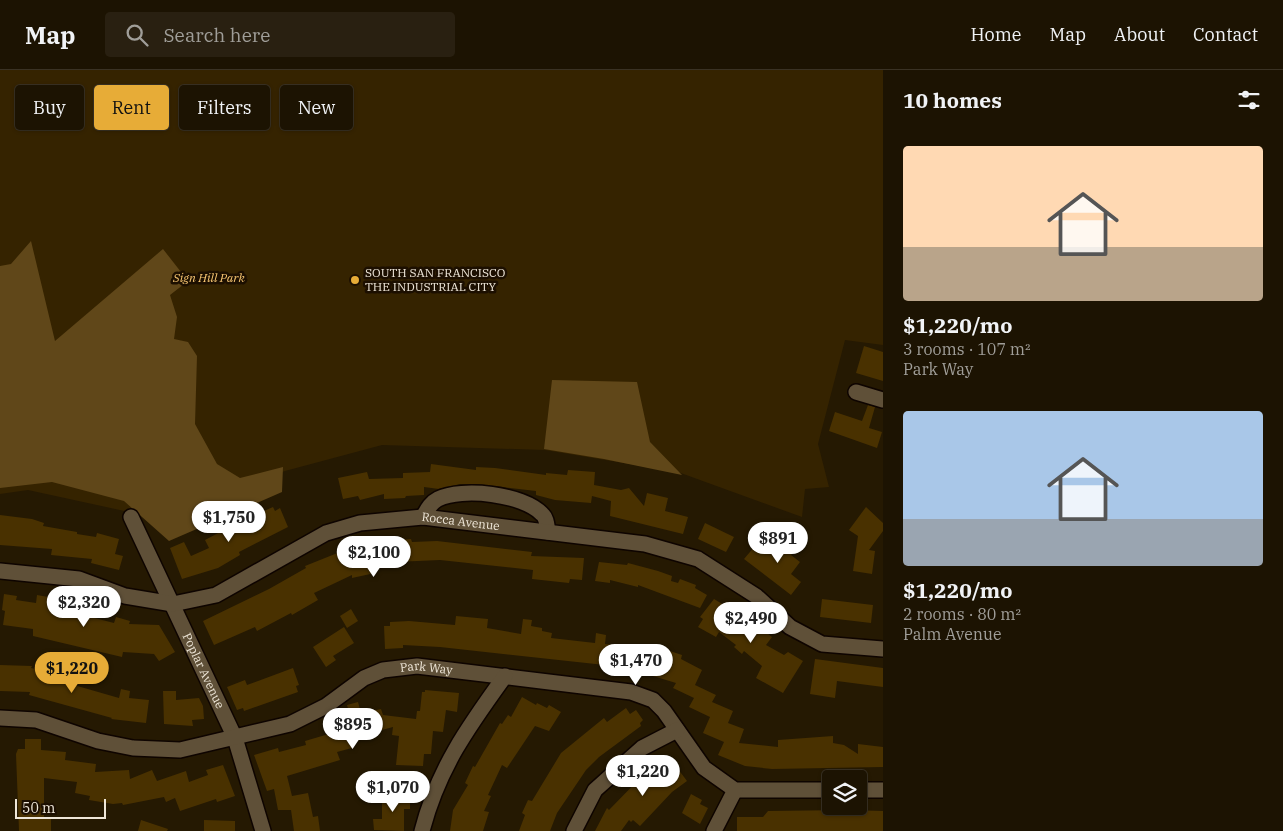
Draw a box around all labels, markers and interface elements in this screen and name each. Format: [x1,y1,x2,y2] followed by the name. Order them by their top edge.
[105,12,455,57] search box
[25,19,75,51] text: Map
[123,21,151,49] icon: search
[163,23,270,47] text: Search here
[970,23,1022,46] text: Home
[1050,23,1086,46] text: Map
[1114,23,1165,46] text: About
[1193,23,1258,46] text: Contact
[15,85,84,130] chip: Buy
[94,85,169,130] chip: Rent
[179,85,270,130] chip: Filters
[280,85,353,130] chip: New
[903,86,1002,114] text: 10 homes
[1235,86,1263,114] icon: filters
[1038,179,1128,269] icon: home
[365,265,505,294] place label: SOUTH SAN FRANCISCO THE INDUSTRIAL CITY
[172,270,246,285] park label: Sign Hill Park
[349,274,361,286] marker: SOUTH SAN FRANCISCO THE INDUSTRIAL CITY
[903,311,1012,339] text: $1,220/mo
[903,339,1031,359] text: 3 rooms · 107 m²
[903,359,973,379] text: Park Way
[1038,444,1128,534] icon: home
[188,500,270,543] pin: $1,750
[203,507,255,527] text: $1,750
[421,509,501,533] street label: Rocca Avenue
[748,522,808,564] pin: $891
[759,528,797,548] text: $891
[333,536,415,578] pin: $2,100
[348,542,400,562] text: $2,100
[903,576,1012,604] text: $1,220/mo
[43,586,125,628] pin: $2,320
[58,592,110,612] text: $2,320
[710,602,792,644] pin: $2,490
[903,604,1021,624] text: 2 rooms · 80 m²
[725,608,777,628] text: $2,490
[903,624,1002,644] text: Palm Avenue
[180,630,228,711] street label: Poplar Avenue
[595,644,677,686] pin: $1,470
[610,650,662,670] text: $1,470
[31,652,113,694] pin: $1,220
[46,658,98,678] text: $1,220
[399,658,454,677] street label: Park Way
[323,708,383,750] pin: $895
[334,714,372,734] text: $895
[602,754,684,797] pin: $1,220
[617,761,669,781] text: $1,220
[352,770,434,813] pin: $1,070
[822,770,867,815] map controls
[822,770,867,815] button: layers
[367,777,419,797] text: $1,070
[15,796,106,819] scale bar
[22,799,55,817] text: 50 m

